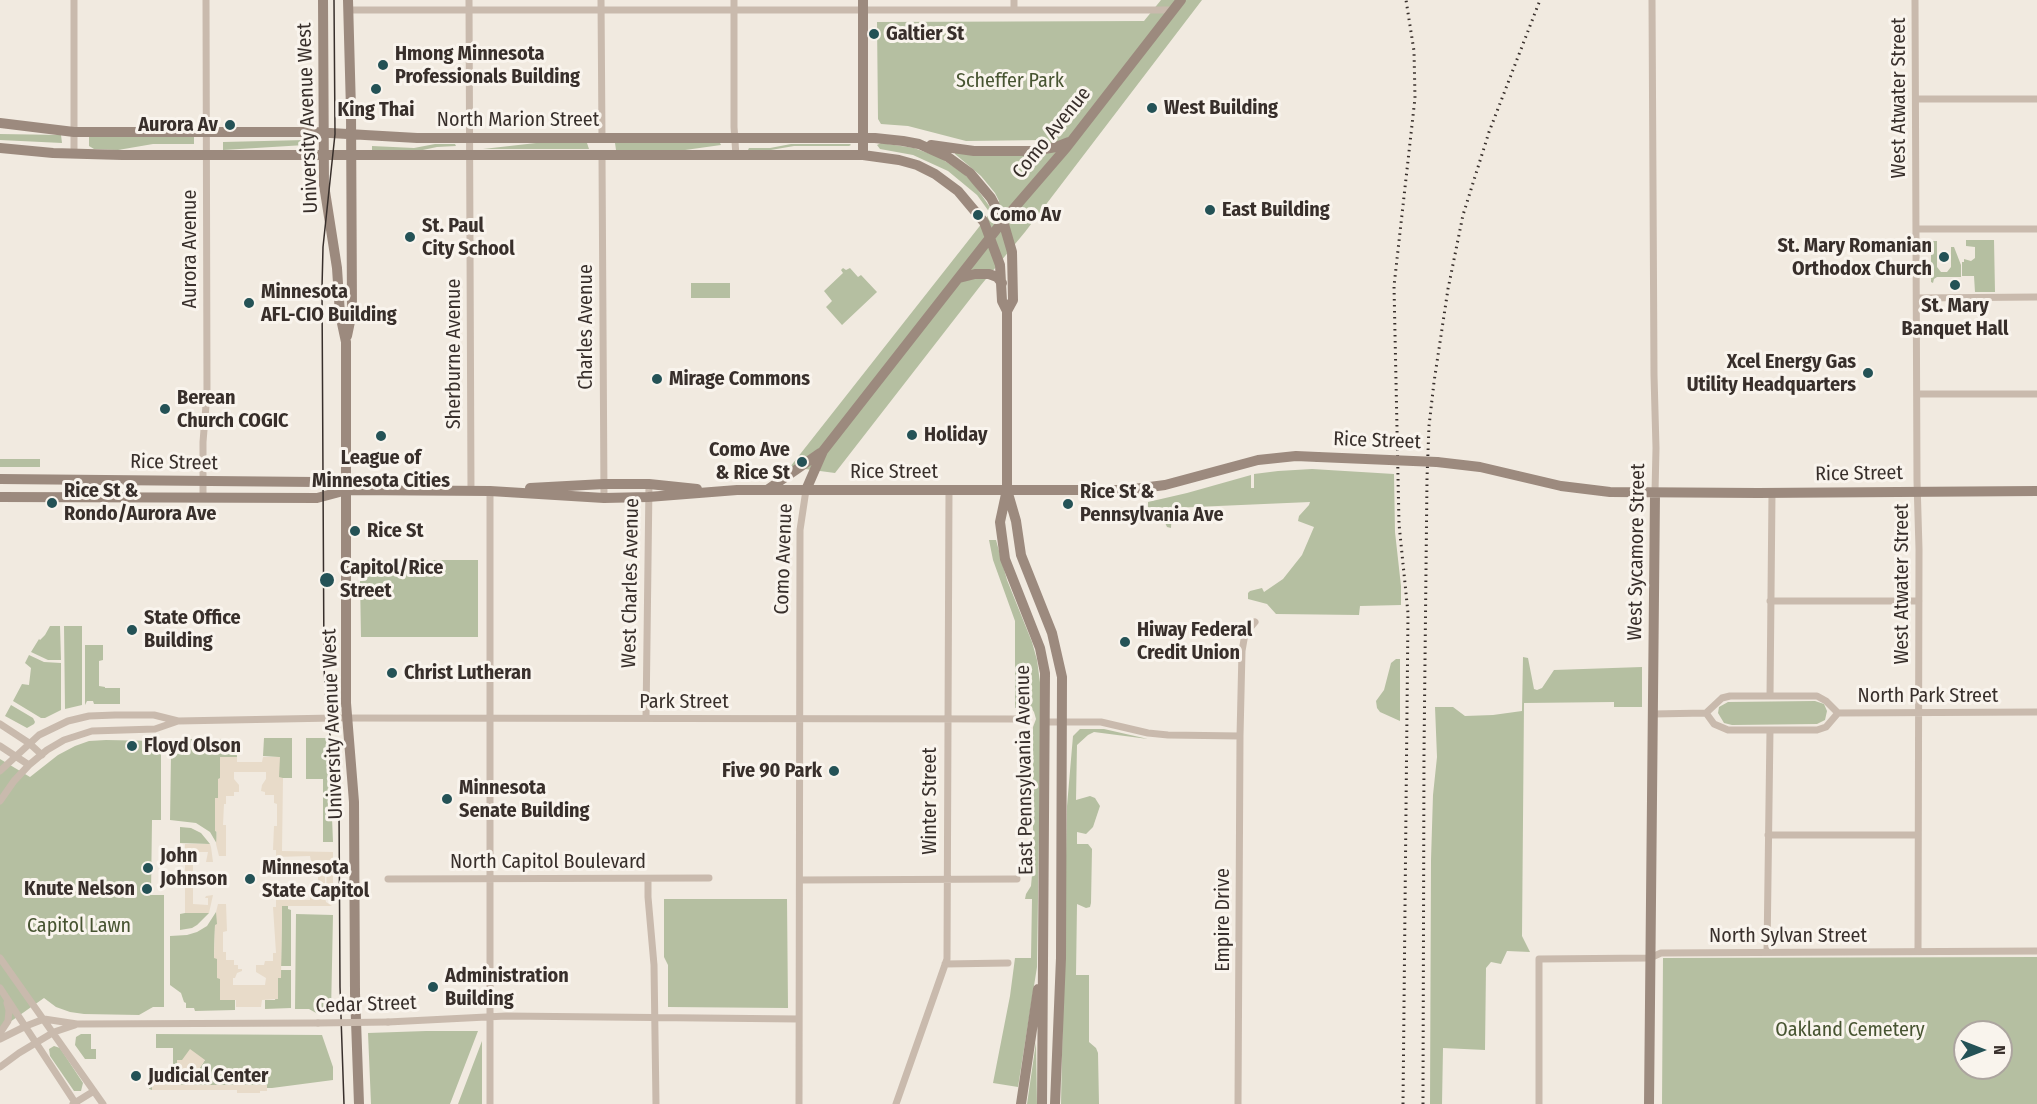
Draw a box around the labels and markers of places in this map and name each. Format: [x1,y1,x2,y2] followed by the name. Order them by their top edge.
[886,22,964,46] place label: Galtier St
[867,27,881,41] marker: Galtier St
[395,42,580,89] place label: Hmong Minnesota Professionals Building
[376,58,390,72] marker: Hmong Minnesota Professionals Building
[369,82,383,96] marker: King Thai
[1164,96,1278,120] place label: West Building
[338,98,414,122] place label: King Thai
[1145,101,1159,115] marker: West Building
[138,113,218,137] place label: Aurora Av
[223,118,237,132] marker: Aurora Av
[1222,198,1330,222] place label: East Building
[990,203,1061,227] place label: Como Av
[1203,203,1217,217] marker: East Building
[971,208,985,222] marker: Como Av
[422,214,515,261] place label: St. Paul City School
[403,230,417,244] marker: St. Paul City School
[1777,234,1932,281] place label: St. Mary Romanian Orthodox Church
[1937,250,1951,264] marker: St. Mary Romanian Orthodox Church
[1948,278,1962,292] marker: St. Mary Banquet Hall
[261,280,397,327] place label: Minnesota AFL-CIO Building
[1902,294,2008,341] place label: St. Mary Banquet Hall
[242,296,256,310] marker: Minnesota AFL-CIO Building
[1687,350,1856,397] place label: Xcel Energy Gas Utility Headquarters
[1861,366,1875,380] marker: Xcel Energy Gas Utility Headquarters
[669,367,810,391] place label: Mirage Commons
[650,372,664,386] marker: Mirage Commons
[177,386,289,433] place label: Berean Church COGIC
[158,402,172,416] marker: Berean Church COGIC
[924,423,987,447] place label: Holiday
[905,428,919,442] marker: Holiday
[374,429,388,443] marker: League of Minnesota Cities
[709,438,790,485] place label: Como Ave & Rice St
[312,446,450,493] place label: League of Minnesota Cities
[795,455,809,469] marker: Como Ave & Rice St
[64,479,216,526] place label: Rice St & Rondo/Aurora Ave
[1080,480,1224,527] place label: Rice St & Pennsylvania Ave
[45,496,59,510] marker: Rice St & Rondo/Aurora Ave
[1061,497,1075,511] marker: Rice St & Pennsylvania Ave
[367,519,423,543] place label: Rice St
[348,524,362,538] marker: Rice St
[340,556,443,603] place label: Capitol/Rice Street
[318,571,336,589] marker: Capitol/Rice Street
[144,606,241,653] place label: State Office Building
[1137,618,1252,665] place label: Hiway Federal Credit Union
[125,623,139,637] marker: State Office Building
[1118,635,1132,649] marker: Hiway Federal Credit Union
[404,661,531,685] place label: Christ Lutheran
[385,666,399,680] marker: Christ Lutheran
[144,734,241,758] place label: Floyd Olson
[125,739,139,753] marker: Floyd Olson
[722,759,822,783] place label: Five 90 Park
[827,764,841,778] marker: Five 90 Park
[459,776,590,823] place label: Minnesota Senate Building
[440,792,454,806] marker: Minnesota Senate Building
[160,844,227,891] place label: John Johnson
[262,856,369,903] place label: Minnesota State Capitol
[141,861,155,875] marker: John Johnson
[243,872,257,886] marker: Minnesota State Capitol
[24,877,135,901] place label: Knute Nelson
[140,882,154,896] marker: Knute Nelson
[445,964,569,1011] place label: Administration Building
[426,980,440,994] marker: Administration Building
[148,1064,268,1088] place label: Judicial Center
[129,1069,143,1083] marker: Judicial Center

